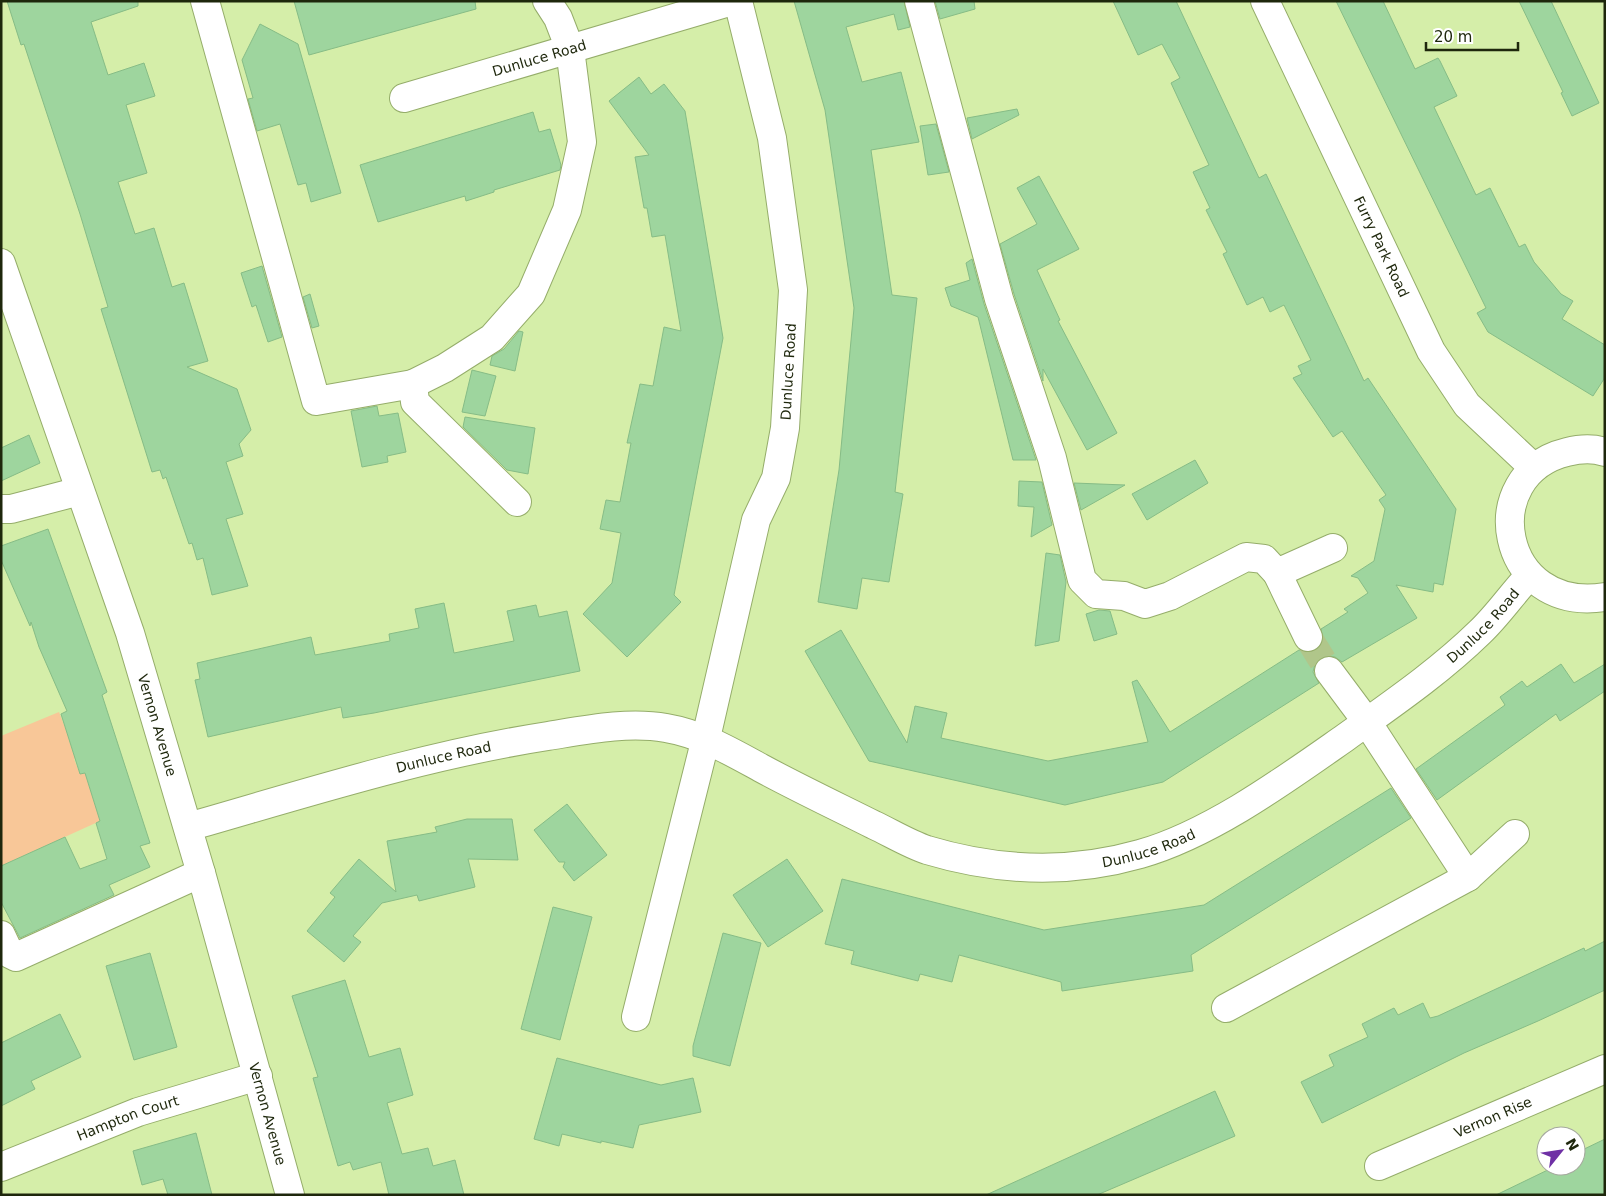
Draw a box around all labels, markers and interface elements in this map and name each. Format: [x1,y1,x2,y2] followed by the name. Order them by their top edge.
[1426,20,1518,52] scale bar
[1434,28,1472,46] text: 20 m
[490,37,588,79] street label: Dunluce Road
[1351,194,1412,300] street label: Furry Park Road
[777,323,799,421] street label: Dunluce Road
[1443,585,1522,666] street label: Dunluce Road
[135,672,180,778] street label: Vernon Avenue
[394,738,493,776] street label: Dunluce Road
[1101,826,1198,870] street label: Dunluce Road
[246,1061,289,1167] street label: Vernon Avenue
[74,1092,181,1144] street label: Hampton Court
[1452,1093,1534,1141] street label: Vernon Rise
[1536,1126,1586,1176] north arrow
[1562,1135,1582,1154] text: N

